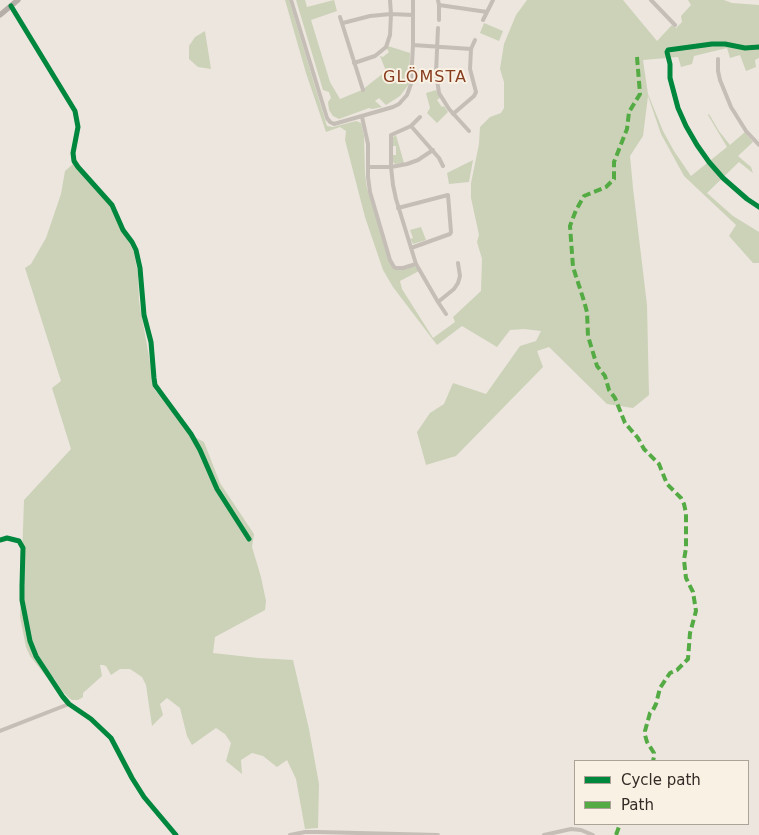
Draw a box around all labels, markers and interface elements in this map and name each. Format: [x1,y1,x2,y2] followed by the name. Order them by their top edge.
[382,68,468,88] district label: GLÖMSTA
[574,760,749,825] legend
[621,771,701,789] text: Cycle path
[621,796,654,814] text: Path

